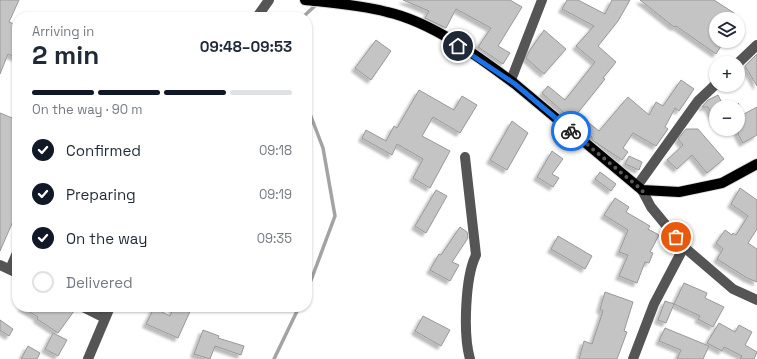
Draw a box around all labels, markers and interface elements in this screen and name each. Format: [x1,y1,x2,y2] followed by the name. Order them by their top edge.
[709,12,745,136] map controls
[709,12,745,48] button: layers
[32,23,94,40] text: Arriving in
[441,29,475,63] pin
[447,35,469,57] icon: home
[200,37,292,56] text: 09:48–09:53
[32,38,99,72] text: 2 min
[709,56,745,92] button: +
[709,100,745,136] button: −
[32,101,143,118] text: On the way · 90 m
[551,111,591,151] courier
[560,120,582,142] icon: bike
[32,139,54,161] icon: check
[66,141,141,160] text: Confirmed
[259,142,292,159] text: 09:18
[32,183,54,205] icon: check
[66,185,136,204] text: Preparing
[259,186,292,203] text: 09:19
[659,220,693,254] pin
[665,226,687,248] icon: bag
[32,227,54,249] icon: check
[66,229,147,248] text: On the way
[257,230,292,247] text: 09:35
[66,273,133,292] text: Delivered

